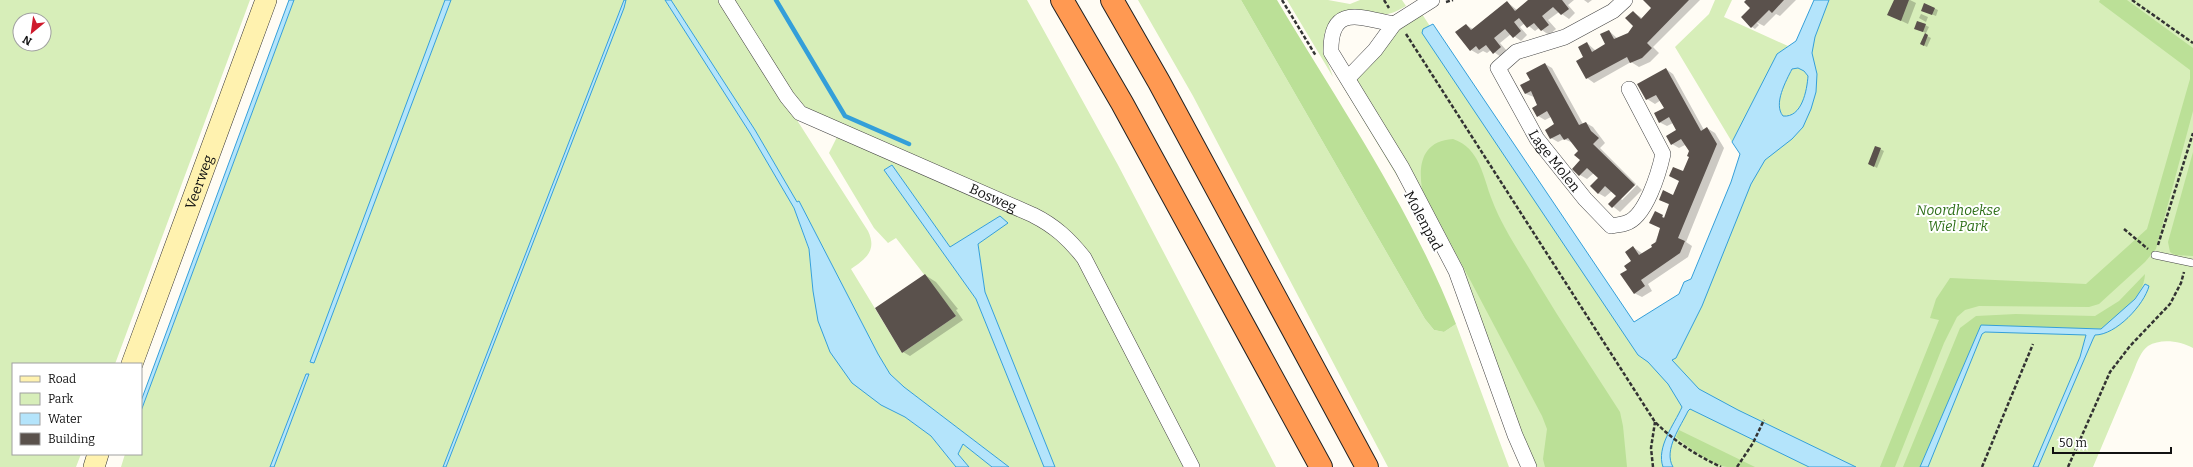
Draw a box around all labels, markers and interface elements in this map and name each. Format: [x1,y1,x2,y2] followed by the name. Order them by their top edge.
[12,12,52,52] north arrow
[20,32,34,48] text: N
[1525,127,1584,195] street label: Lage Molen
[181,152,217,212] street label: Veerweg
[967,180,1020,215] street label: Bosweg
[1400,188,1446,254] street label: Molenpad
[1916,202,2000,235] park label: Noordhoekse Wiel Park
[12,363,142,455] legend
[48,372,76,386] text: Road
[48,392,74,406] text: Park
[48,412,83,426] text: Water
[2053,429,2171,455] scale bar
[48,432,95,446] text: Building
[2059,436,2088,450] text: 50 m

